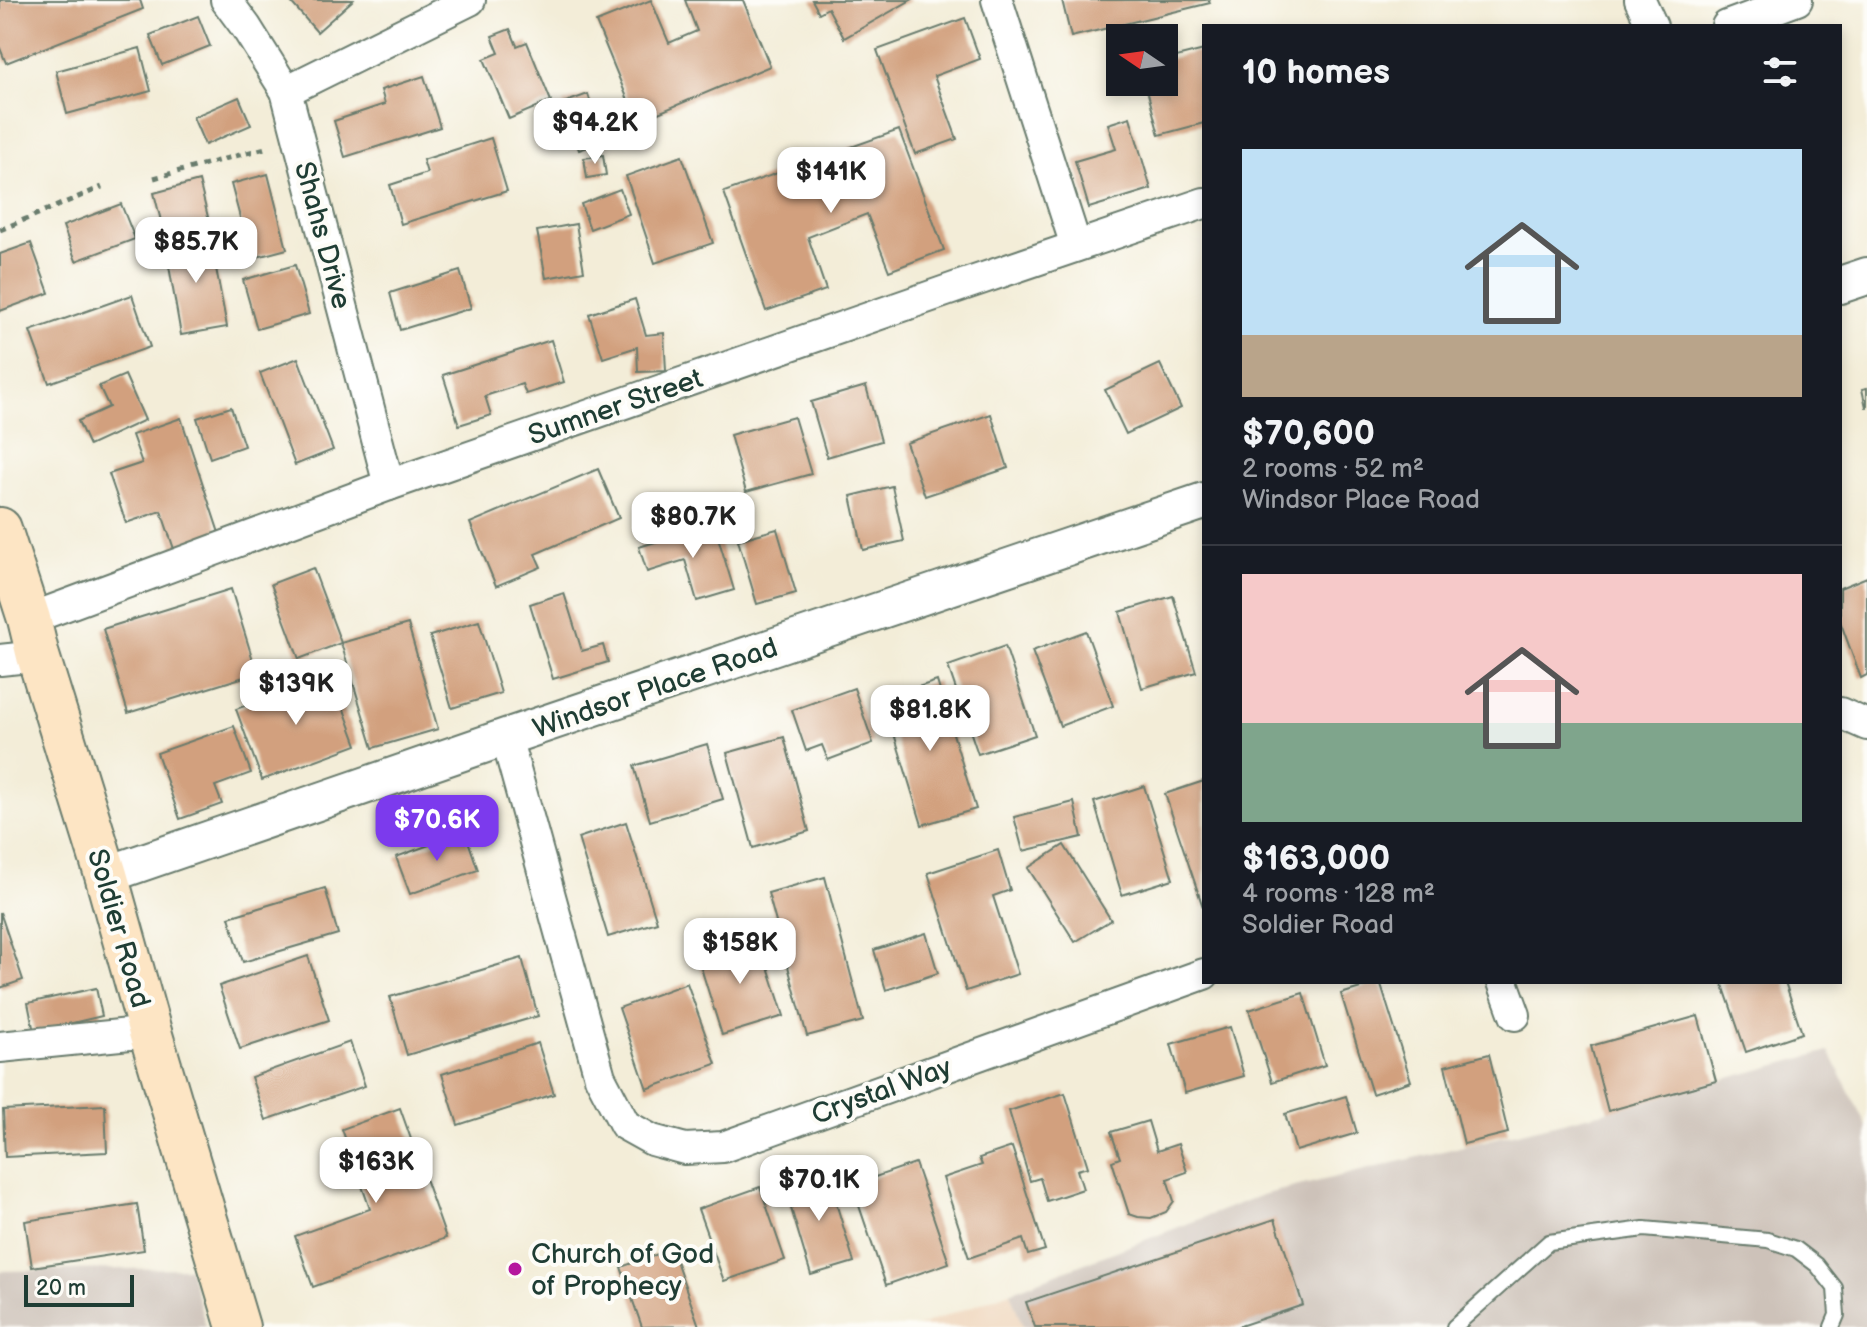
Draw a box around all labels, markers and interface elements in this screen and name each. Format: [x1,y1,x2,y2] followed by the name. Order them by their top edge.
[1106,24,1178,96] north arrow
[1106,24,1178,96] map controls
[1758,50,1802,94] icon: filters
[1242,52,1390,93] text: 10 homes
[530,98,660,166] pin: $94.2K
[552,108,638,139] text: $94.2K
[775,147,887,215] pin: $141K
[795,157,867,188] text: $141K
[287,158,358,313] street label: Shahs Drive
[1450,201,1594,345] icon: home
[131,217,261,285] pin: $85.7K
[153,227,239,258] text: $85.7K
[524,362,707,453] street label: Sumner Street
[1242,413,1375,454] text: $70,600
[1242,454,1424,485] text: 2 rooms · 52 m²
[1242,485,1480,516] text: Windsor Place Road
[628,492,758,560] pin: $80.7K
[650,502,736,533] text: $80.7K
[1450,626,1594,770] icon: home
[529,631,782,746] street label: Windsor Place Road
[240,659,352,727] pin: $139K
[258,669,334,700] text: $139K
[865,685,995,753] pin: $81.8K
[889,695,971,726] text: $81.8K
[372,795,502,863] pin: $70.6K
[394,805,480,836] text: $70.6K
[1242,838,1390,879] text: $163,000
[80,845,157,1012] street label: Soldier Road
[1242,879,1435,910] text: 4 rooms · 128 m²
[1242,910,1394,941] text: Soldier Road
[684,918,796,986] pin: $158K
[702,928,778,959] text: $158K
[807,1051,956,1132] street label: Crystal Way
[320,1137,432,1205] pin: $163K
[338,1147,414,1178] text: $163K
[754,1155,884,1223] pin: $70.1K
[778,1165,860,1196] text: $70.1K
[531,1238,714,1303] place label: Church of God of Prophecy
[506,1260,524,1278] marker: Church of God of Prophecy
[24,1271,134,1307] scale bar
[36,1275,86,1302] text: 20 m

